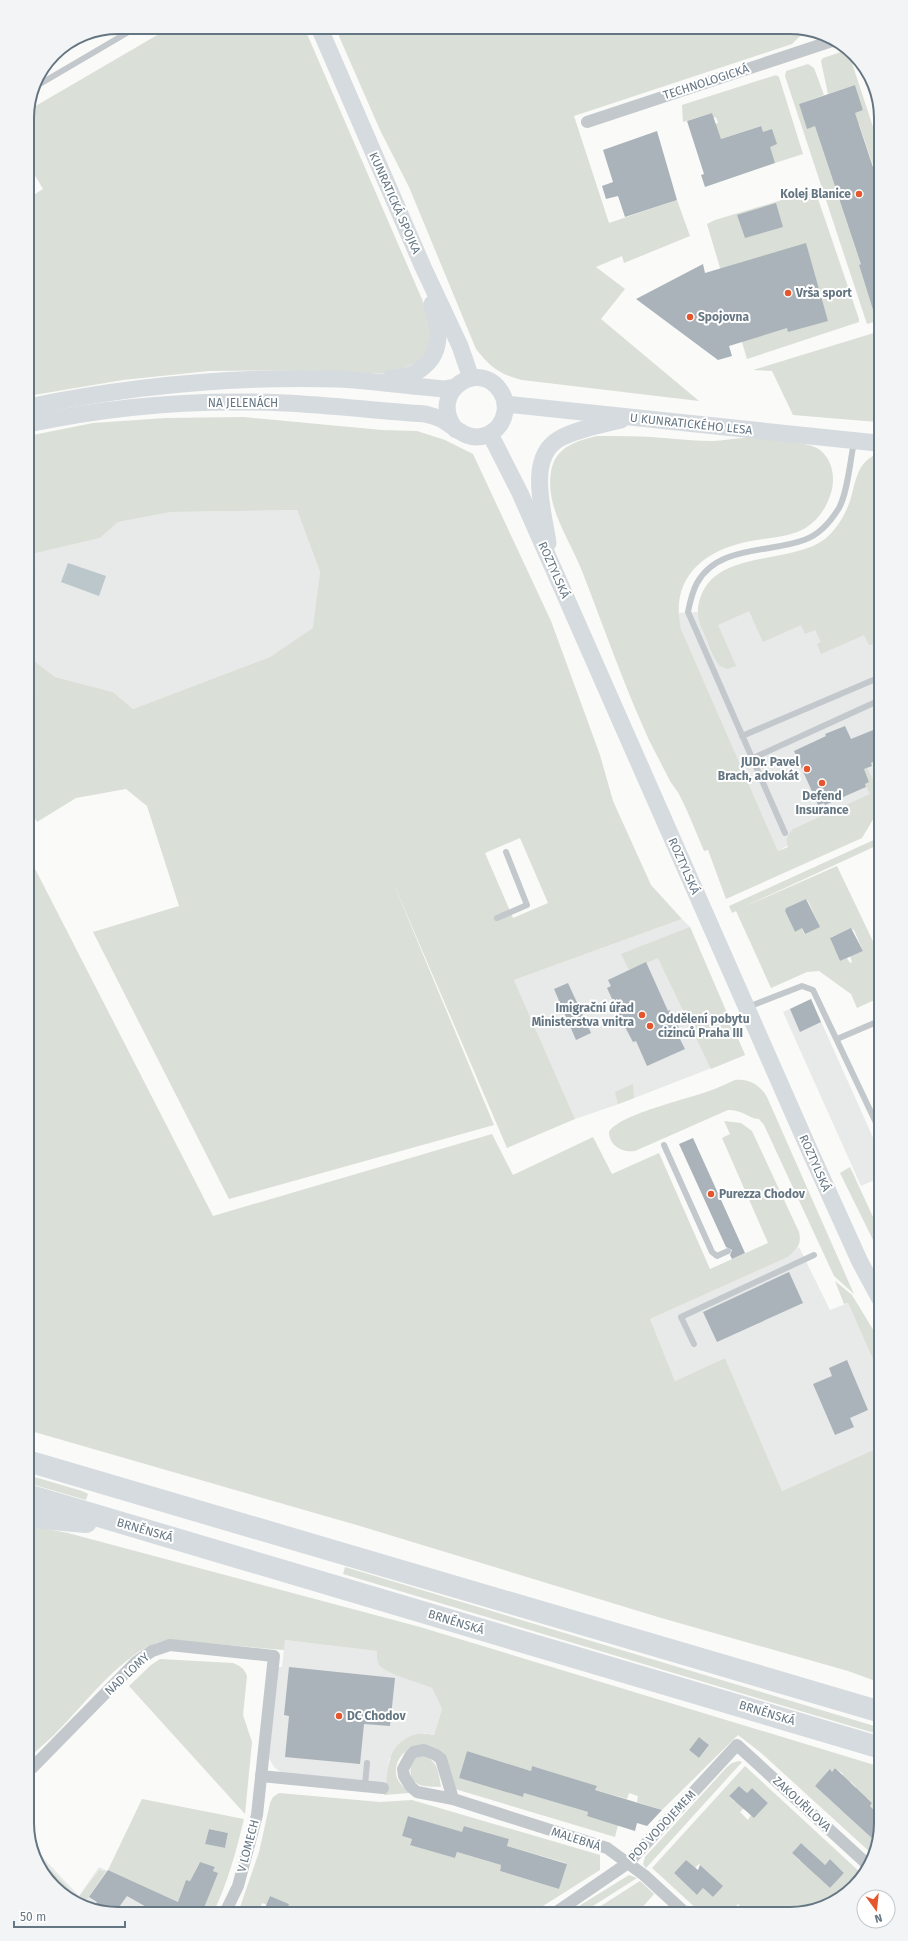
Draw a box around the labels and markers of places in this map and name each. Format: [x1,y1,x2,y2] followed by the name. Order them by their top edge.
[780,187,851,201] place label: Kolej Blanice
[854,189,864,199] marker: Kolej Blanice
[795,286,852,300] place label: Vrša sport
[783,288,793,298] marker: Vrša sport
[698,310,749,324] place label: Spojovna
[685,312,695,322] marker: Spojovna
[718,755,799,783] place label: JUDr. Pavel Brach, advokát
[802,764,812,774] marker: JUDr. Pavel Brach, advokát
[817,778,827,788] marker: Defend Insurance
[795,789,849,817] place label: Defend Insurance
[532,1001,634,1029] place label: Imigrační úřad Ministerstva vnitra
[637,1010,647,1020] marker: Imigrační úřad Ministerstva vnitra
[658,1012,750,1040] place label: Oddělení pobytu cizinců Praha III
[645,1021,655,1031] marker: Oddělení pobytu cizinců Praha III
[719,1187,806,1201] place label: Purezza Chodov
[706,1189,716,1199] marker: Purezza Chodov
[347,1709,406,1723] place label: DC Chodov
[334,1711,344,1721] marker: DC Chodov

